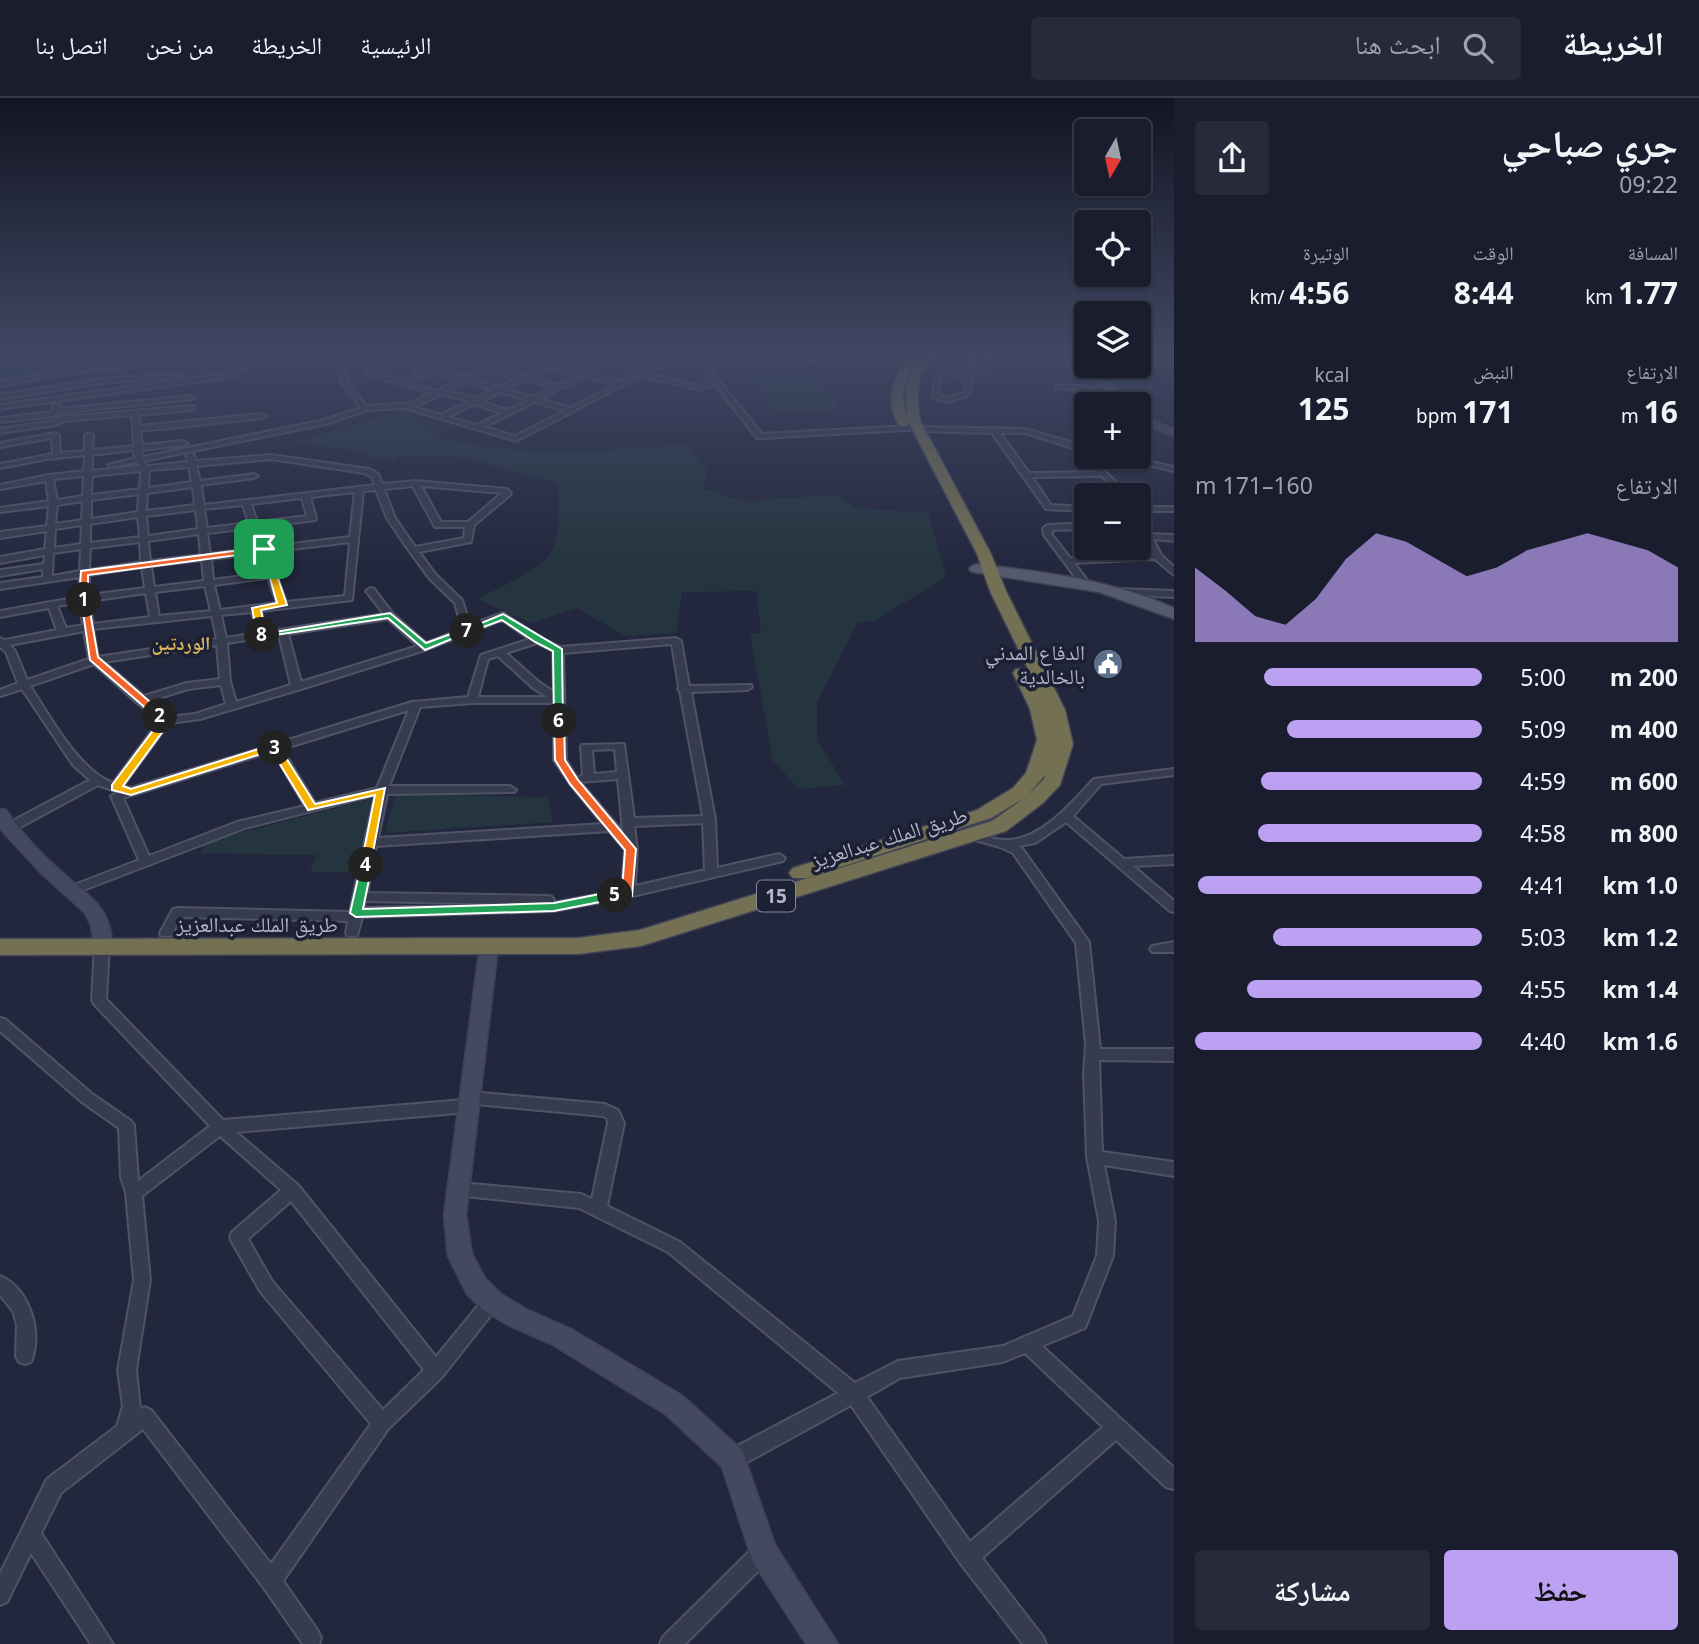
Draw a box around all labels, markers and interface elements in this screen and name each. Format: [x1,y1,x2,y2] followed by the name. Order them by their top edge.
[1031,17,1521,80] search box
[1563,20,1664,65] text: الخريطة
[1355,26,1441,62] text: ابحث هنا
[35,28,108,61] text: اتصل بنا
[146,28,214,61] text: من نحن
[252,28,322,61] text: الخريطة
[360,28,431,61] text: الرئيسية
[1459,29,1497,67] icon: search
[1501,116,1678,168] text: جري صباحي
[1074,119,1152,196] north arrow
[1074,119,1151,560] map controls
[1195,121,1269,195] button: share
[1619,168,1678,200] text: 09:22
[1074,210,1151,287] button: locate
[1303,240,1349,266] text: الوتيرة
[1473,240,1514,266] text: الوقت
[1628,240,1678,266] text: المسافة
[1289,272,1349,313] text: 4:56
[1454,272,1514,313] text: 8:44
[1618,272,1678,313] text: 1.77
[1249,284,1289,310] text: /km
[1585,284,1618,310] text: km
[1074,301,1151,378] button: layers
[1473,359,1514,385] text: النبض
[1626,359,1678,385] text: الارتفاع
[1315,362,1349,388] text: kcal
[1298,388,1349,429] text: 125
[1462,391,1514,432] text: 171
[1644,391,1678,432] text: 16
[1074,392,1151,469] button: +
[1416,403,1462,429] text: bpm
[1621,403,1644,429] text: m
[1195,469,1313,501] text: 160–171 m
[1615,469,1678,501] text: الارتفاع
[1074,483,1151,560] button: −
[234,519,294,579] pin
[245,530,283,568] icon: arrive
[66,582,102,618] pin: 1
[78,586,89,612] text: 1
[449,614,484,648] pin: 7
[461,617,472,643] text: 7
[244,618,280,652] pin: 8
[256,621,267,647] text: 8
[152,630,210,656] district label: الوردتين
[985,638,1085,690] place label: الدفاع المدني بالخالدية
[1091,647,1125,681] public building icon: الدفاع المدني بالخالدية
[1520,661,1566,693] text: 5:00
[1610,661,1678,693] text: 200 m
[142,698,178,734] pin: 2
[154,702,165,728] text: 2
[542,704,576,738] pin: 6
[553,707,564,733] text: 6
[1520,713,1566,745] text: 5:09
[1610,713,1678,745] text: 400 m
[258,730,292,766] pin: 3
[269,734,280,760] text: 3
[1520,765,1566,797] text: 4:59
[1610,765,1678,797] text: 600 m
[807,800,970,874] street label: طريق الملك عبدالعزيز
[1520,817,1566,849] text: 4:58
[1610,817,1678,849] text: 800 m
[348,848,384,882] pin: 4
[360,851,371,877] text: 4
[1520,869,1566,901] text: 4:41
[1603,869,1678,901] text: 1.0 km
[598,878,632,912] pin: 5
[757,880,795,912] road number: 15
[609,881,620,907] text: 5
[175,910,338,938] street label: طريق الملك عبدالعزيز
[1520,921,1566,953] text: 5:03
[1603,921,1678,953] text: 1.2 km
[1520,973,1566,1005] text: 4:55
[1603,973,1678,1005] text: 1.4 km
[1520,1025,1566,1057] text: 4:40
[1603,1025,1678,1057] text: 1.6 km
[1195,1550,1430,1630] button: مشاركة
[1444,1550,1678,1630] button: حفظ

